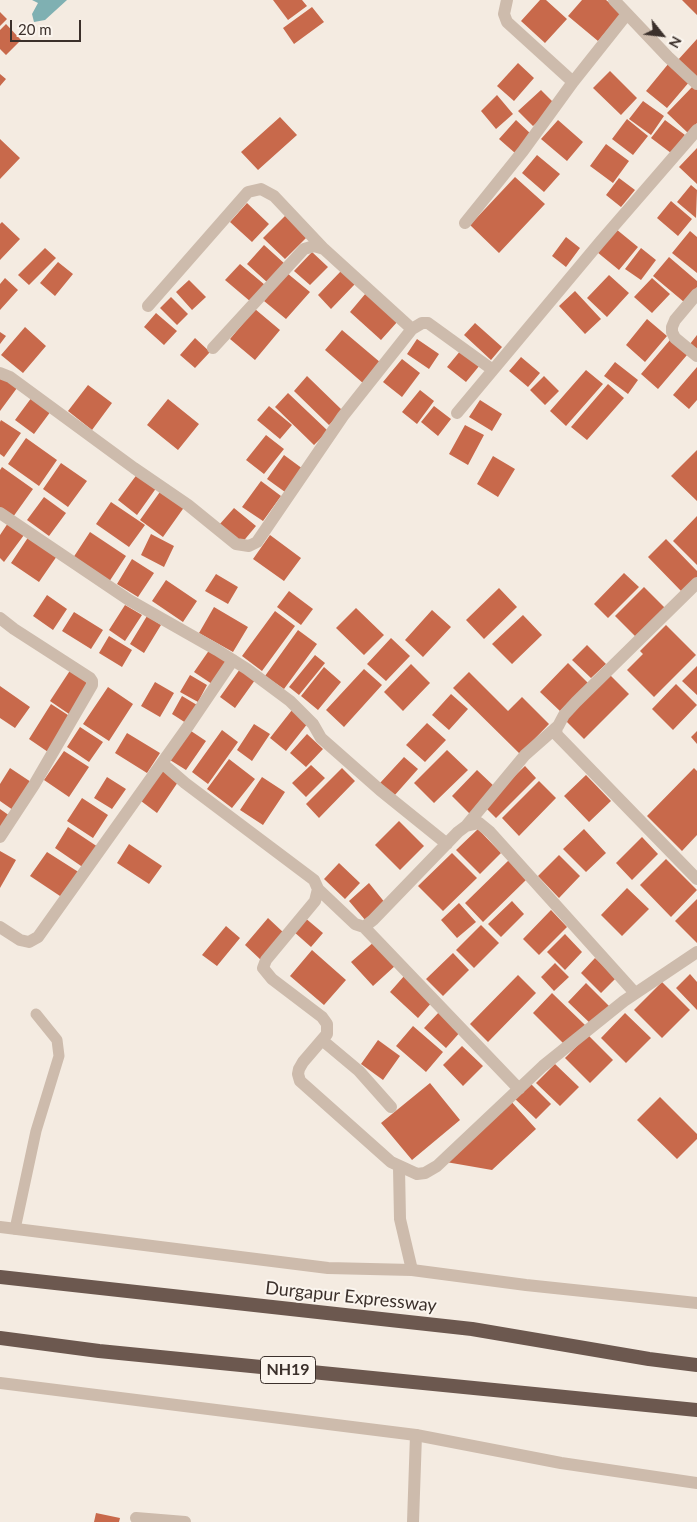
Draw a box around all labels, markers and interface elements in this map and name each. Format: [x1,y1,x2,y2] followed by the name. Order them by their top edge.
[12,10,84,42] scale bar
[637,10,687,60] north arrow
[18,20,52,38] text: 20 m
[666,34,686,51] text: N
[264,1277,438,1317] street label: Durgapur Expressway
[260,1356,316,1384] road number: NH19

